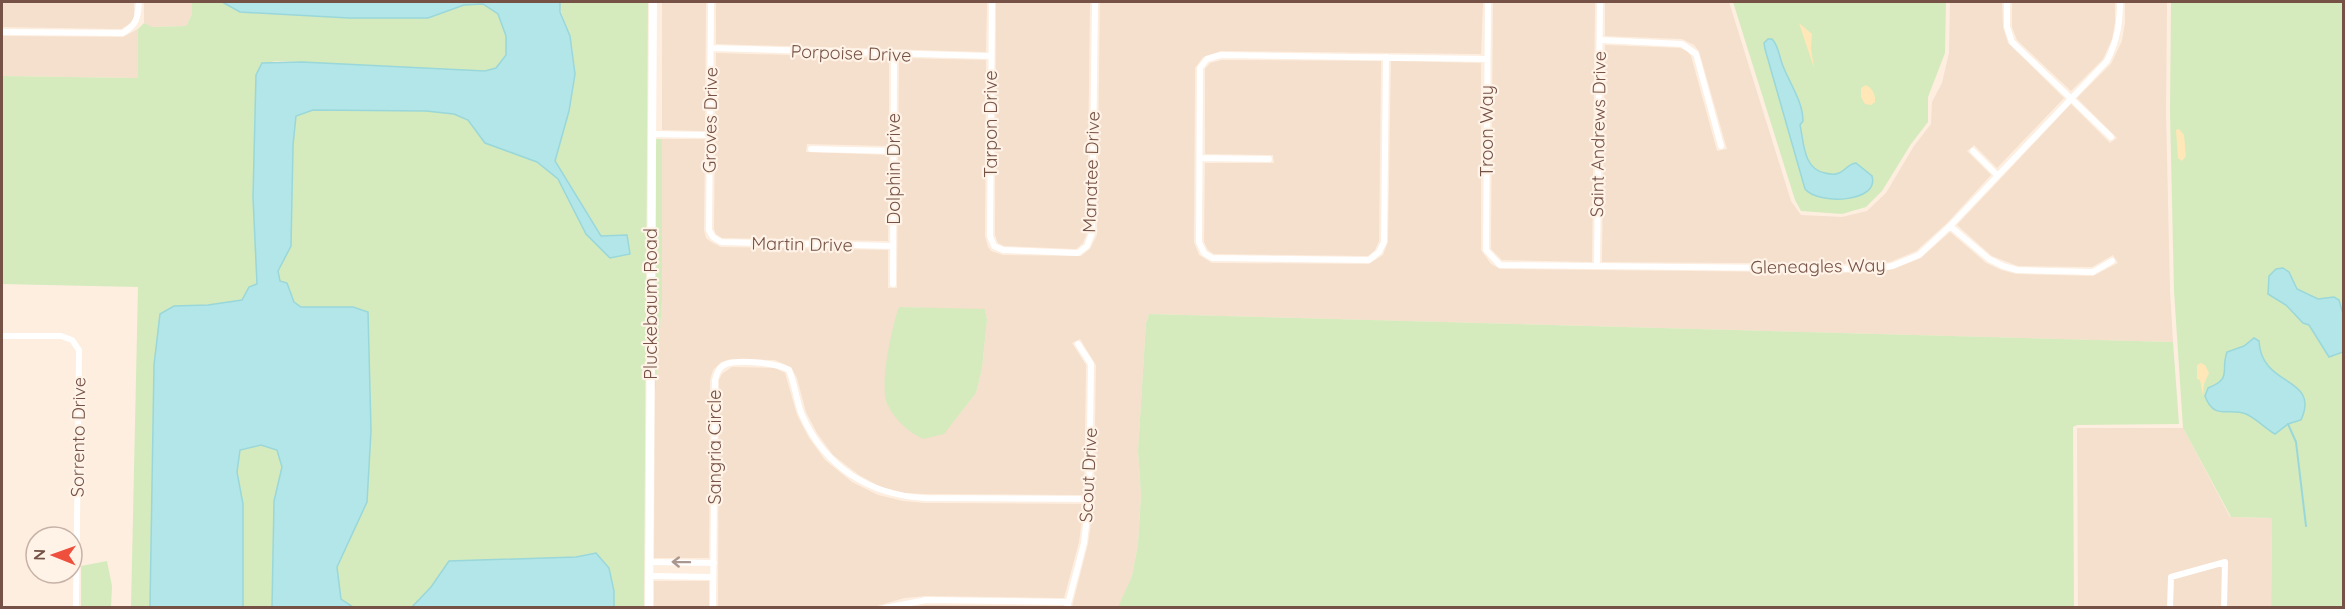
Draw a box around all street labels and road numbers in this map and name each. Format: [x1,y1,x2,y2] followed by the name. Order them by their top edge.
[790,39,912,67] street label: Porpoise Drive
[1585,51,1611,217] street label: Saint Andrews Drive
[698,67,722,173] street label: Groves Drive
[979,70,1002,178] street label: Tarpon Drive
[1475,85,1498,177] street label: Troon Way
[1077,111,1105,233] street label: Manatee Drive
[882,113,905,225] street label: Dolphin Drive
[639,228,662,380] street label: Pluckebaum Road
[751,232,853,256] street label: Martin Drive
[1750,253,1886,279] street label: Gleneagles Way
[65,377,91,497] street label: Sorrento Drive
[703,390,726,504] street label: Sangria Circle
[1074,427,1102,523] street label: Scout Drive

